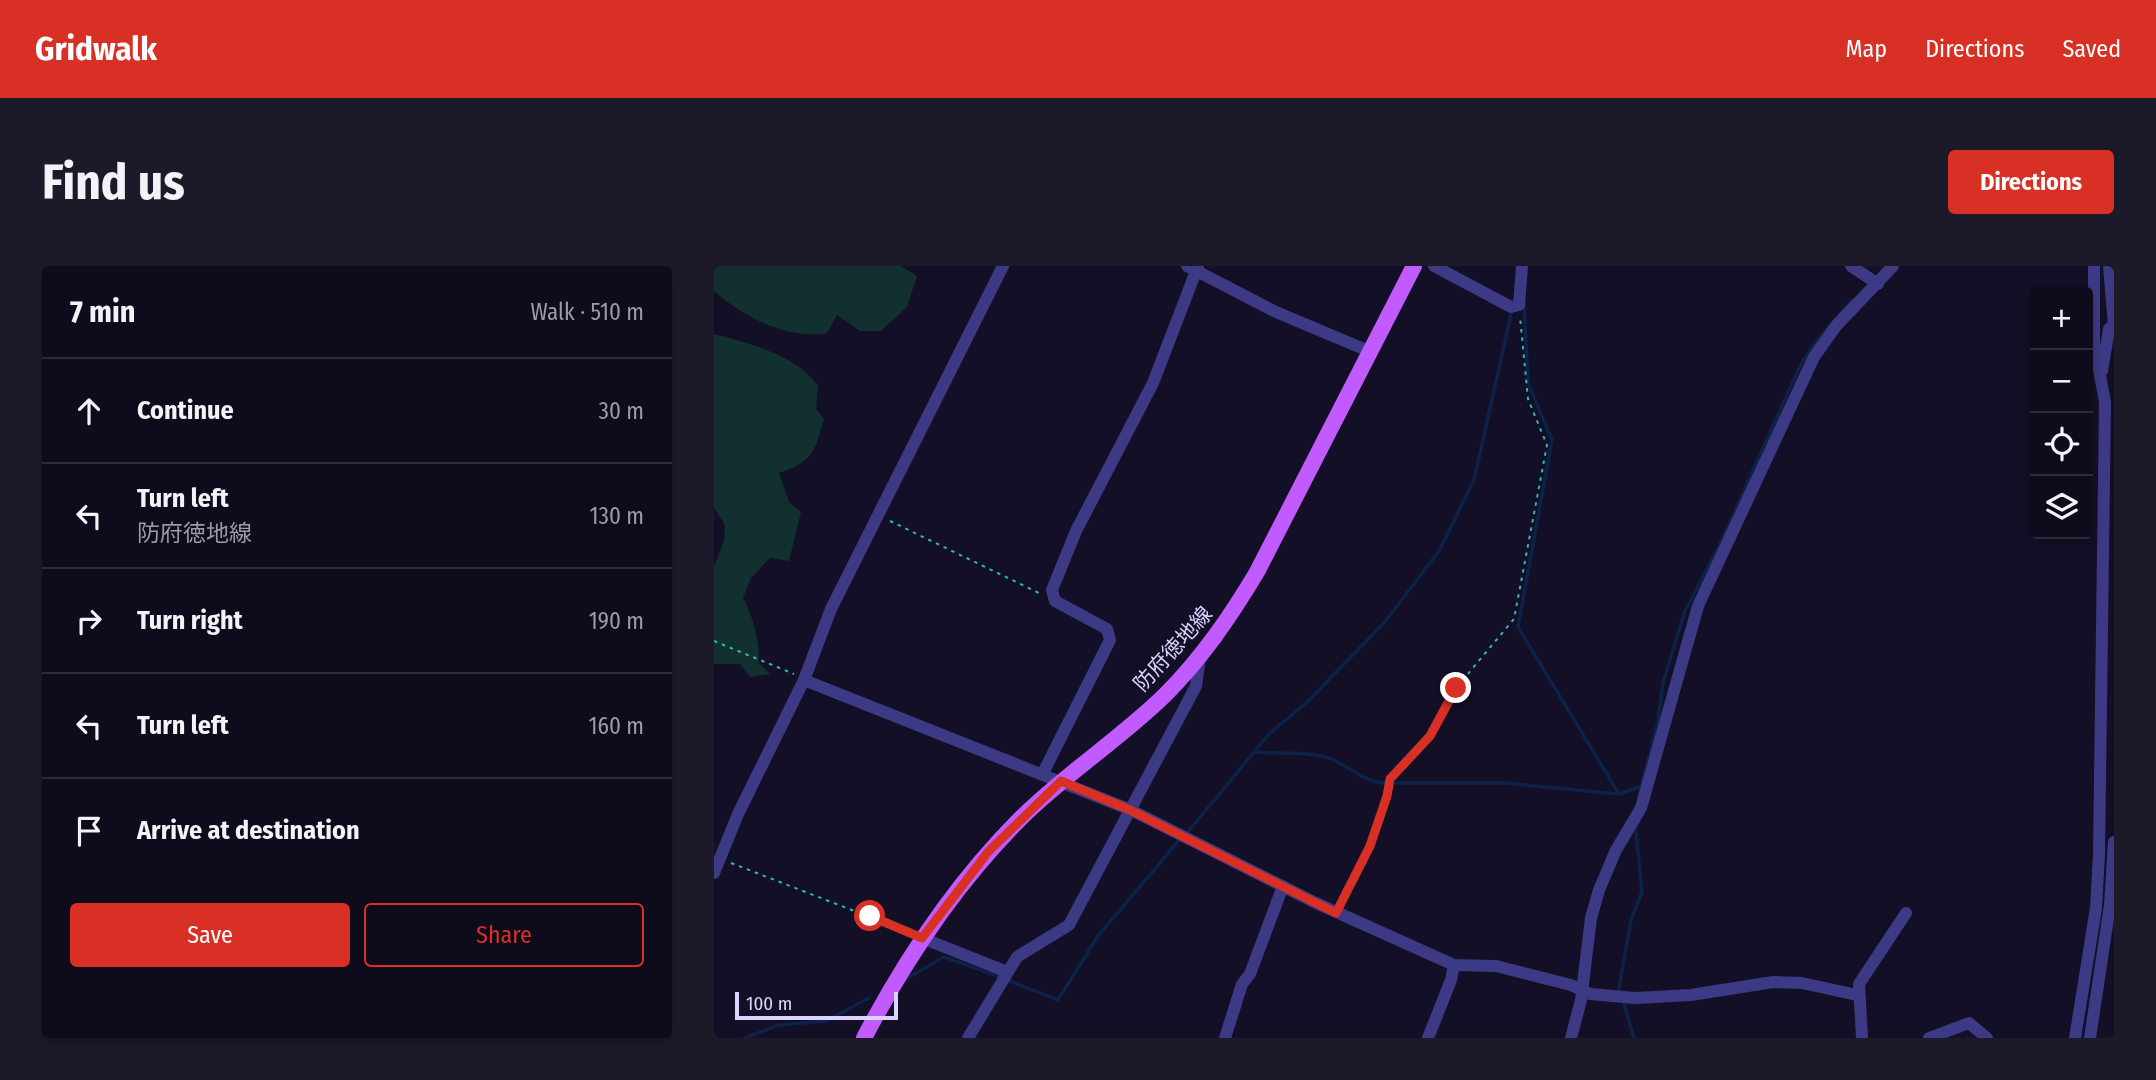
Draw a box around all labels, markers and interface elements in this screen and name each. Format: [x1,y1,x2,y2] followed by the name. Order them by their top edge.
[35,29,157,69] text: Gridwalk
[1846,35,1887,63] text: Map
[1925,35,2024,63] text: Directions
[2062,35,2121,63] text: Saved
[1948,150,2114,214] button: Directions
[42,153,185,212] text: Find us
[2030,287,2093,539] map controls
[2030,287,2093,350] button: +
[70,294,135,330] text: 7 min
[530,298,644,326] text: Walk · 510 m
[2030,350,2093,413] button: −
[70,392,108,430] icon: ahead
[137,395,234,426] text: Continue
[599,397,644,425] text: 30 m
[2030,413,2093,476] button: locate
[2030,476,2093,539] button: layers
[137,483,229,514] text: Turn left
[70,497,108,535] icon: left
[590,502,644,530] text: 130 m
[137,519,252,547] text: 防府徳地線
[1128,601,1218,697] street label: 防府徳地線
[70,602,108,640] icon: right
[137,605,243,636] text: Turn right
[589,607,644,635] text: 190 m
[1440,672,1471,703] route end
[70,707,108,745] icon: left
[137,710,229,741] text: Turn left
[589,712,644,740] text: 160 m
[70,812,108,850] icon: arrive
[137,815,360,846] text: Arrive at destination
[854,900,885,931] route start
[70,903,350,967] button: Save
[364,903,644,967] button: Share
[735,989,898,1021] scale bar
[746,992,792,1015] text: 100 m

